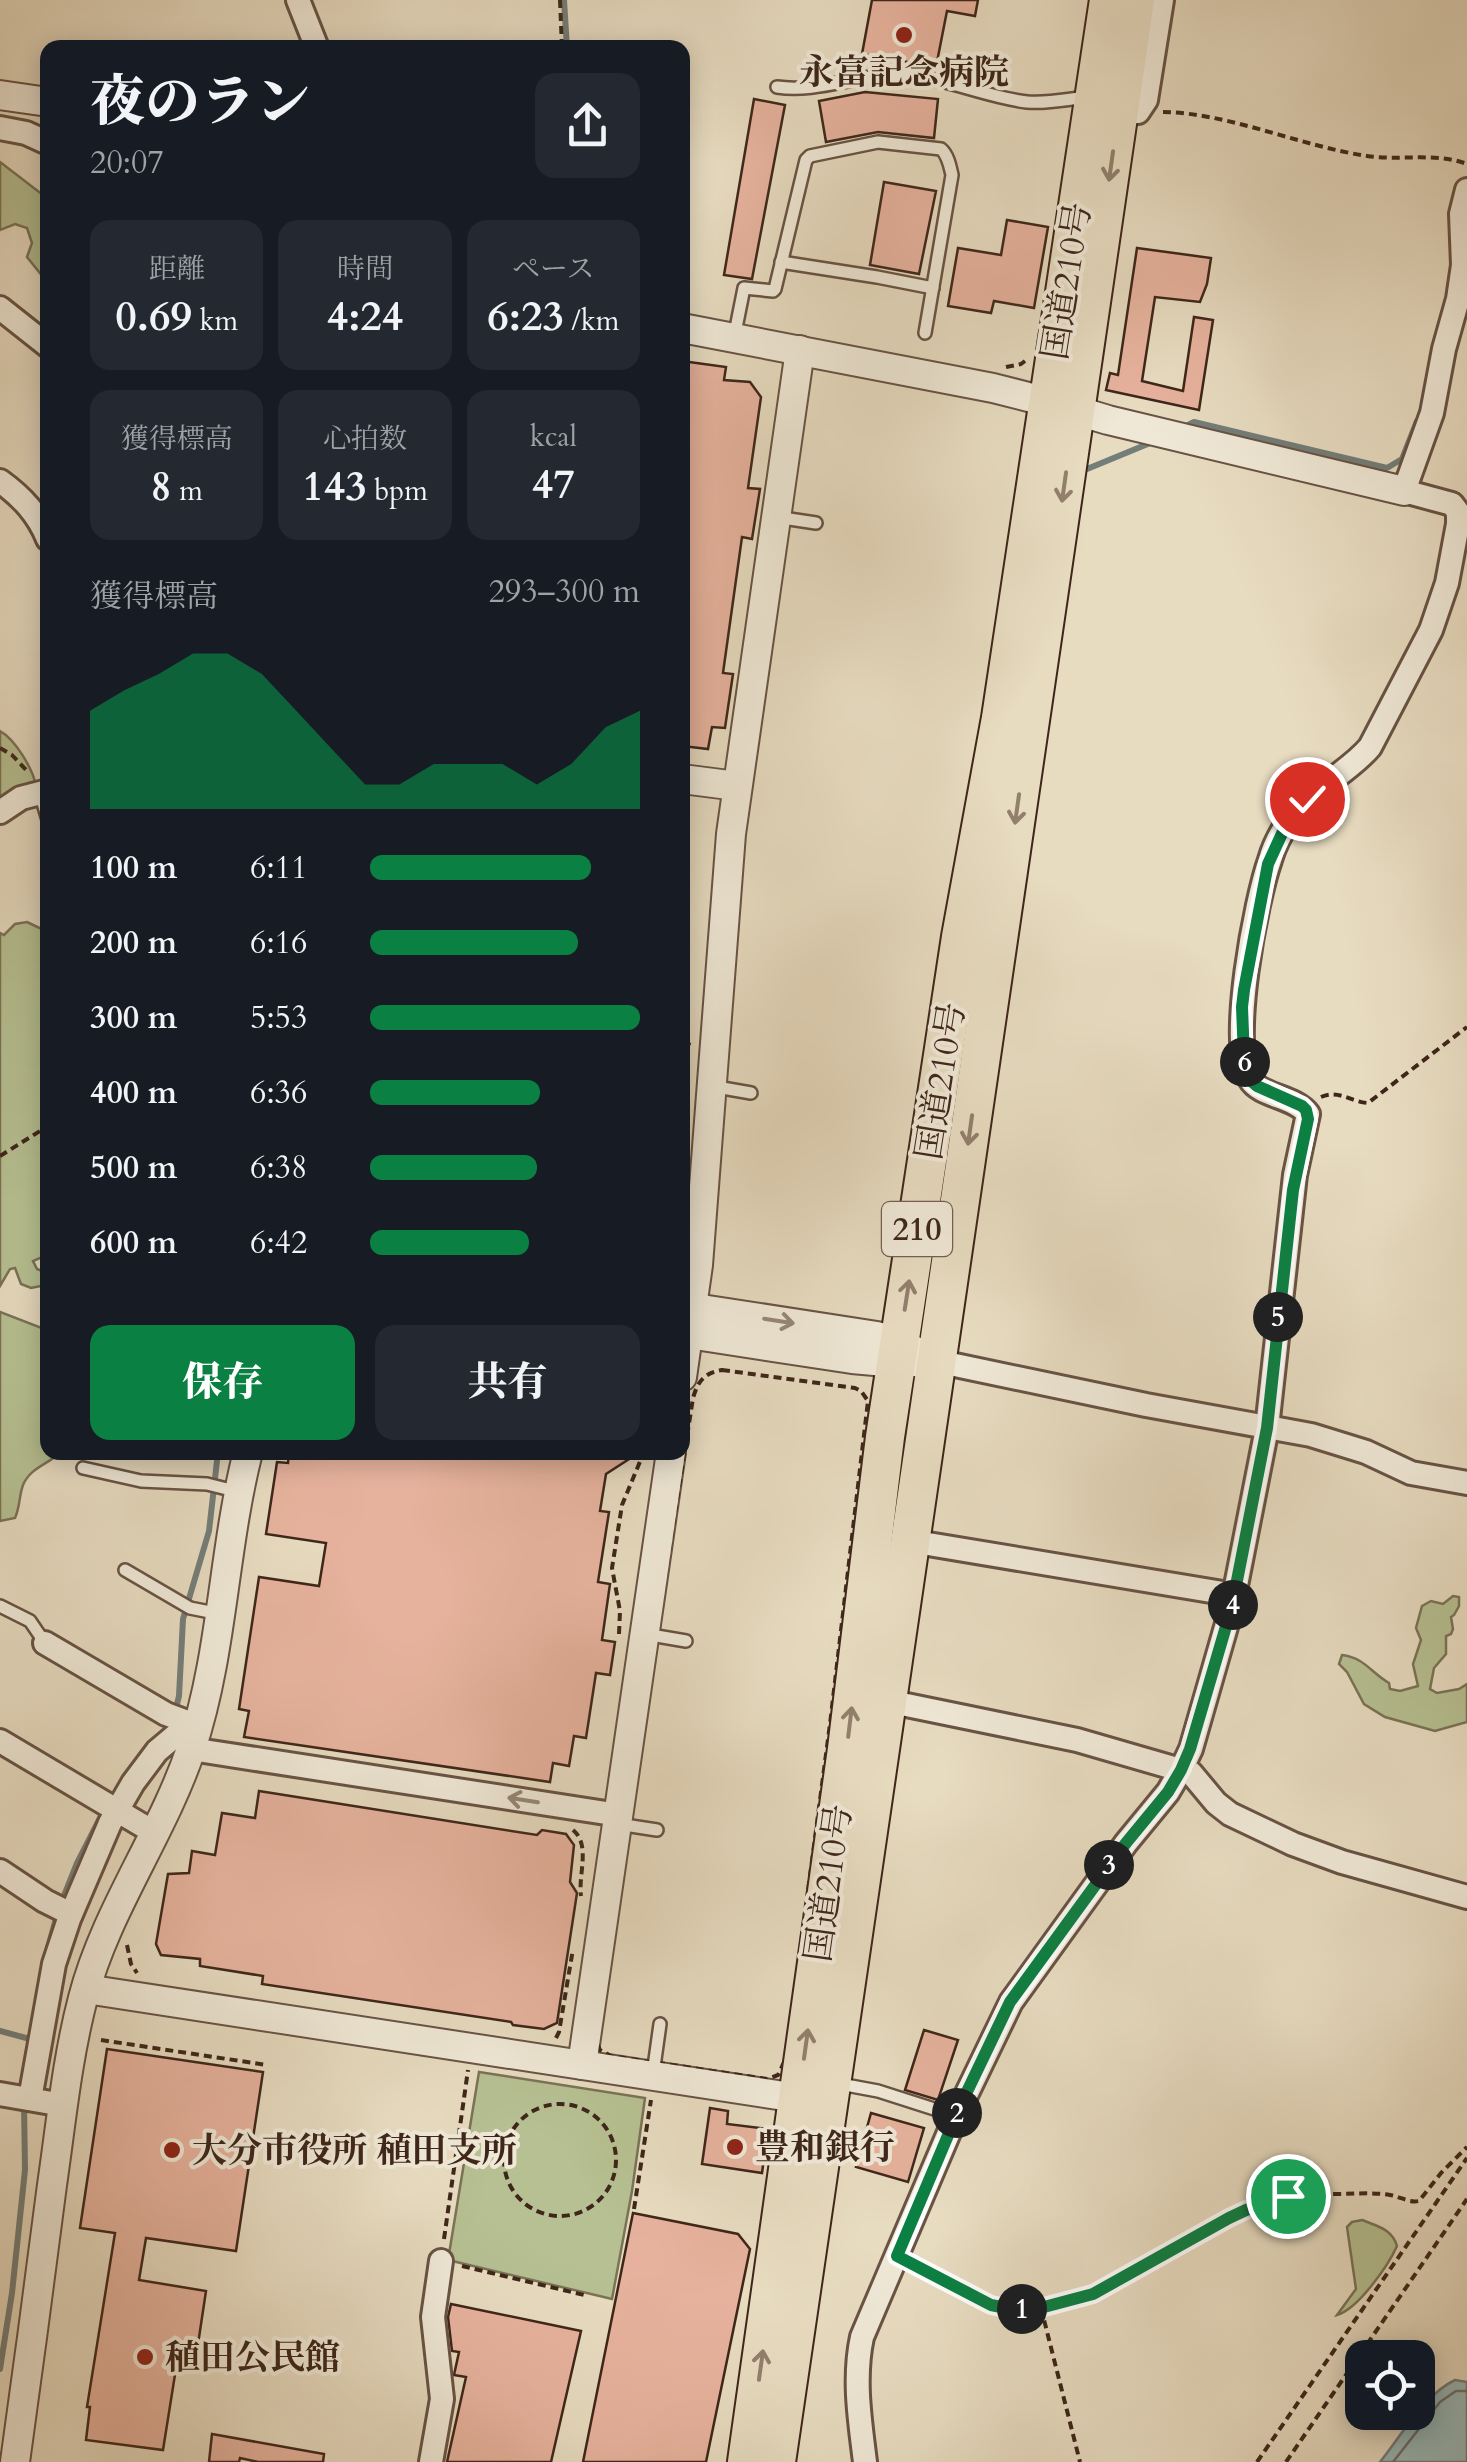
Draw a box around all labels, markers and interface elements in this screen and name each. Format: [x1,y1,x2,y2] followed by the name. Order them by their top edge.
[893,24,915,46] marker: 永富記念病院
[799,49,1009,97] place label: 永富記念病院
[90,66,310,140] text: 夜のラン
[535,73,640,178] button: share
[90,141,164,185] text: 20:07
[1101,149,1119,181] one-way arrow
[1031,199,1103,363] street label: 国道210号
[149,250,205,288] text: 距離
[337,250,393,288] text: 時間
[512,250,595,288] text: ペース
[115,288,192,345] text: 0.69
[327,288,403,345] text: 4:24
[487,288,564,345] text: 6:23
[192,302,238,340] text: km
[564,302,619,340] text: /km
[530,418,577,456] text: kcal
[121,420,233,458] text: 獲得標高
[323,420,407,458] text: 心拍数
[532,456,575,513] text: 47
[150,458,172,515] text: 8
[302,458,367,515] text: 143
[1054,471,1072,503] one-way arrow
[172,472,203,510] text: m
[367,472,428,510] text: bpm
[488,570,640,614] text: 293–300 m
[90,575,218,619] text: 獲得標高
[1265,757,1350,842] pin
[1280,772,1335,827] icon: check
[1007,792,1025,825] one-way arrow
[90,846,177,890] text: 100 m
[250,846,307,890] text: 6:11
[90,921,177,965] text: 200 m
[250,921,307,965] text: 6:16
[90,996,177,1040] text: 300 m
[250,996,307,1040] text: 5:53
[905,999,977,1163] street label: 国道210号
[1220,1037,1270,1087] pin: 6
[1238,1043,1252,1081] text: 6
[90,1071,177,1115] text: 400 m
[250,1071,307,1115] text: 6:36
[960,1114,978,1146] one-way arrow
[90,1146,177,1190] text: 500 m
[250,1146,307,1190] text: 6:38
[882,1202,952,1256] road number: 210
[90,1221,177,1265] text: 600 m
[250,1221,307,1265] text: 6:42
[898,1280,916,1312] one-way arrow
[1253,1292,1303,1342] pin: 5
[1271,1298,1285,1336] text: 5
[762,1312,795,1331] one-way arrow
[90,1325,355,1440] button: 保存
[375,1325,640,1440] button: 共有
[1208,1580,1258,1630] pin: 4
[1226,1586,1240,1624] text: 4
[841,1706,860,1738] one-way arrow
[507,1790,539,1808] one-way arrow
[794,1801,864,1965] street label: 国道210号
[1084,1840,1134,1890] pin: 3
[1102,1846,1116,1884] text: 3
[797,2028,815,2060] one-way arrow
[932,2088,982,2138] pin: 2
[950,2094,964,2132] text: 2
[755,2124,895,2172] place label: 豊和銀行
[192,2127,516,2175] place label: 大分市役所 稙田支所
[724,2136,746,2158] marker: 豊和銀行
[161,2139,183,2161] marker: 大分市役所 稙田支所
[1246,2154,1331,2239] pin
[1261,2169,1316,2224] icon: arrive
[997,2284,1047,2334] pin: 1
[1015,2290,1029,2328] text: 1
[165,2334,340,2382] place label: 稙田公民館
[1345,2340,1435,2430] map controls
[1345,2340,1435,2430] button: locate
[134,2346,156,2368] marker: 稙田公民館
[752,2350,770,2382] one-way arrow

